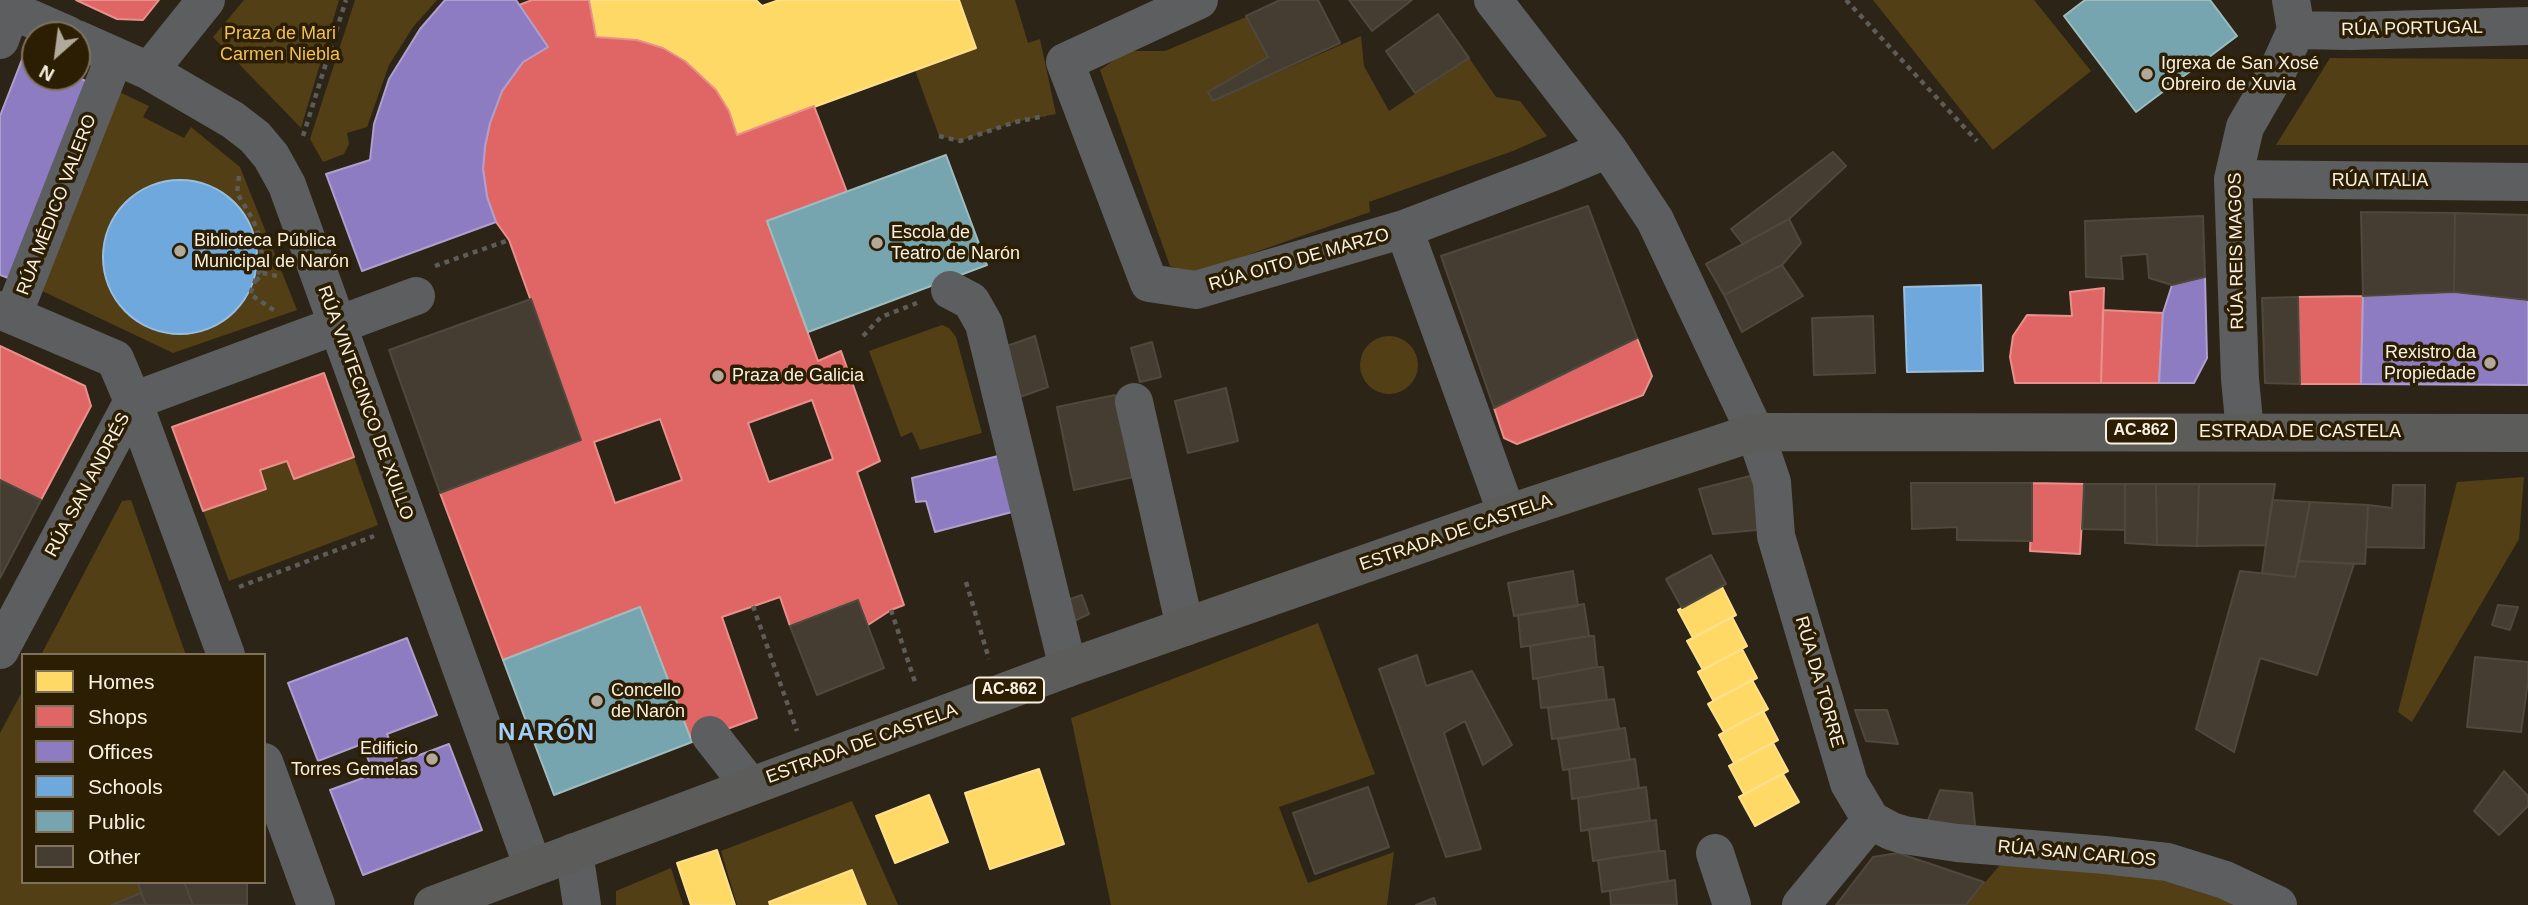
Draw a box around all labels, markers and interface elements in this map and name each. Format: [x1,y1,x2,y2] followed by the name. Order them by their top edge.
[2341,17,2483,41] street label: RÚA PORTUGAL
[21,21,91,91] north arrow
[220,23,340,66] park label: Praza de Mari Carmen Niebla
[2161,53,2319,96] place label: Igrexa de San Xosé Obreiro de Xuvia
[36,61,58,86] text: N
[2139,66,2155,82] marker: Igrexa de San Xosé Obreiro de Xuvia
[13,112,101,298] street label: RÚA MÉDICO VALERO
[2332,170,2428,192] street label: RÚA ITALIA
[2225,172,2249,330] street label: RÚA REIS MAGOS
[891,222,1020,264] place label: Escola de Teatro de Narón
[1206,224,1392,296] street label: RÚA OITO DE MARZO
[194,230,349,272] place label: Biblioteca Pública Municipal de Narón
[869,235,885,251] marker: Escola de Teatro de Narón
[172,243,188,259] marker: Biblioteca Pública Municipal de Narón
[312,283,418,523] street label: RÚA VINTECINCO DE XULLO
[2384,342,2476,384] place label: Rexistro da Propiedade
[2482,355,2498,371] marker: Rexistro da Propiedade
[732,365,864,387] place label: Praza de Galicia
[710,368,726,384] marker: Praza de Galicia
[41,409,135,561] street label: RÚA SAN ANDRÉS
[2106,418,2176,444] road number: AC-862
[2199,421,2401,443] street label: ESTRADA DE CASTELA
[1357,490,1555,576] street label: ESTRADA DE CASTELA
[1790,614,1848,750] street label: RÚA DA TORRE
[21,653,266,884] legend
[88,670,155,693] text: Homes
[974,678,1044,702] road number: AC-862
[611,680,685,722] place label: Concello de Narón
[589,693,605,709] marker: Concello de Narón
[763,699,961,789] street label: ESTRADA DE CASTELA
[88,705,148,728] text: Shops
[499,719,595,747] district label: NARÓN
[291,738,418,780] place label: Edificio Torres Gemelas
[88,740,153,763] text: Offices
[424,751,440,767] marker: Edificio Torres Gemelas
[88,775,163,798] text: Schools
[88,810,145,833] text: Public
[1997,836,2157,872] street label: RÚA SAN CARLOS
[88,845,141,868] text: Other

